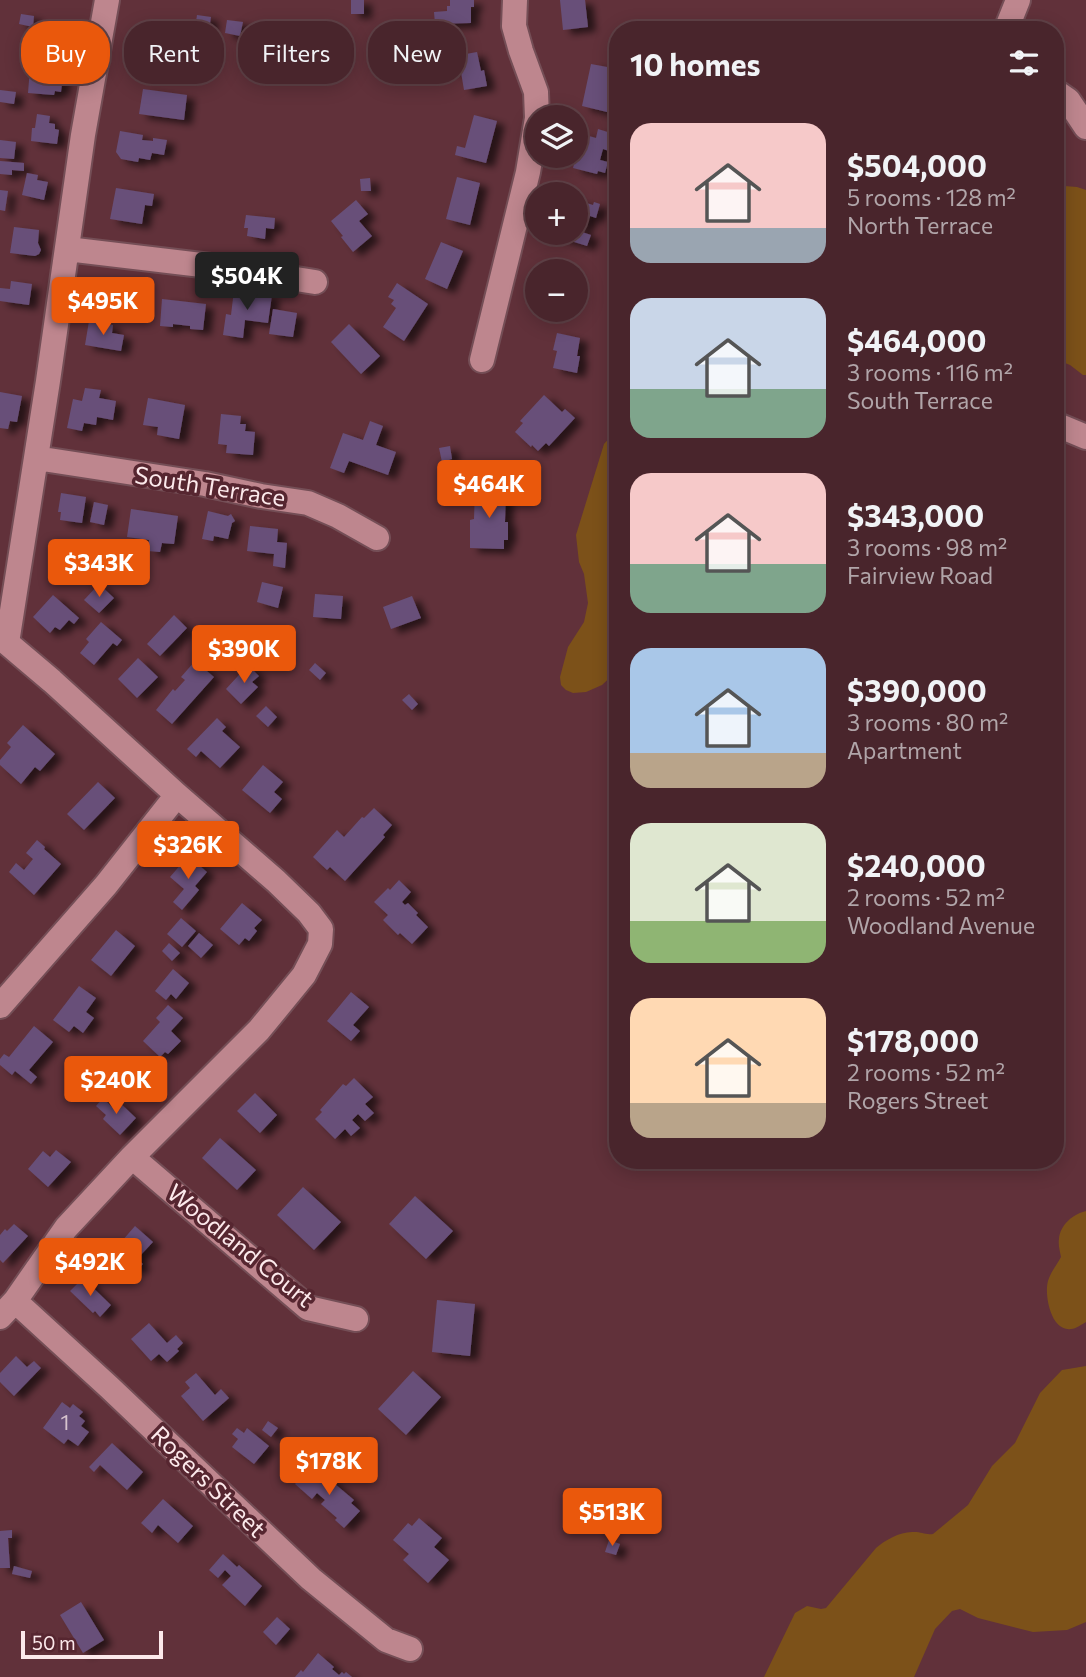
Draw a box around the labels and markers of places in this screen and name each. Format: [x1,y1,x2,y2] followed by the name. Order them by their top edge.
[198,252,296,312] pin: $504K
[54,278,152,337] pin: $495K
[440,461,538,520] pin: $464K
[50,540,148,599] pin: $343K
[195,626,293,685] pin: $390K
[139,822,237,881] pin: $326K
[67,1056,165,1116] pin: $240K
[41,1238,139,1298] pin: $492K
[280,1438,378,1497] pin: $178K
[563,1488,661,1548] pin: $513K

